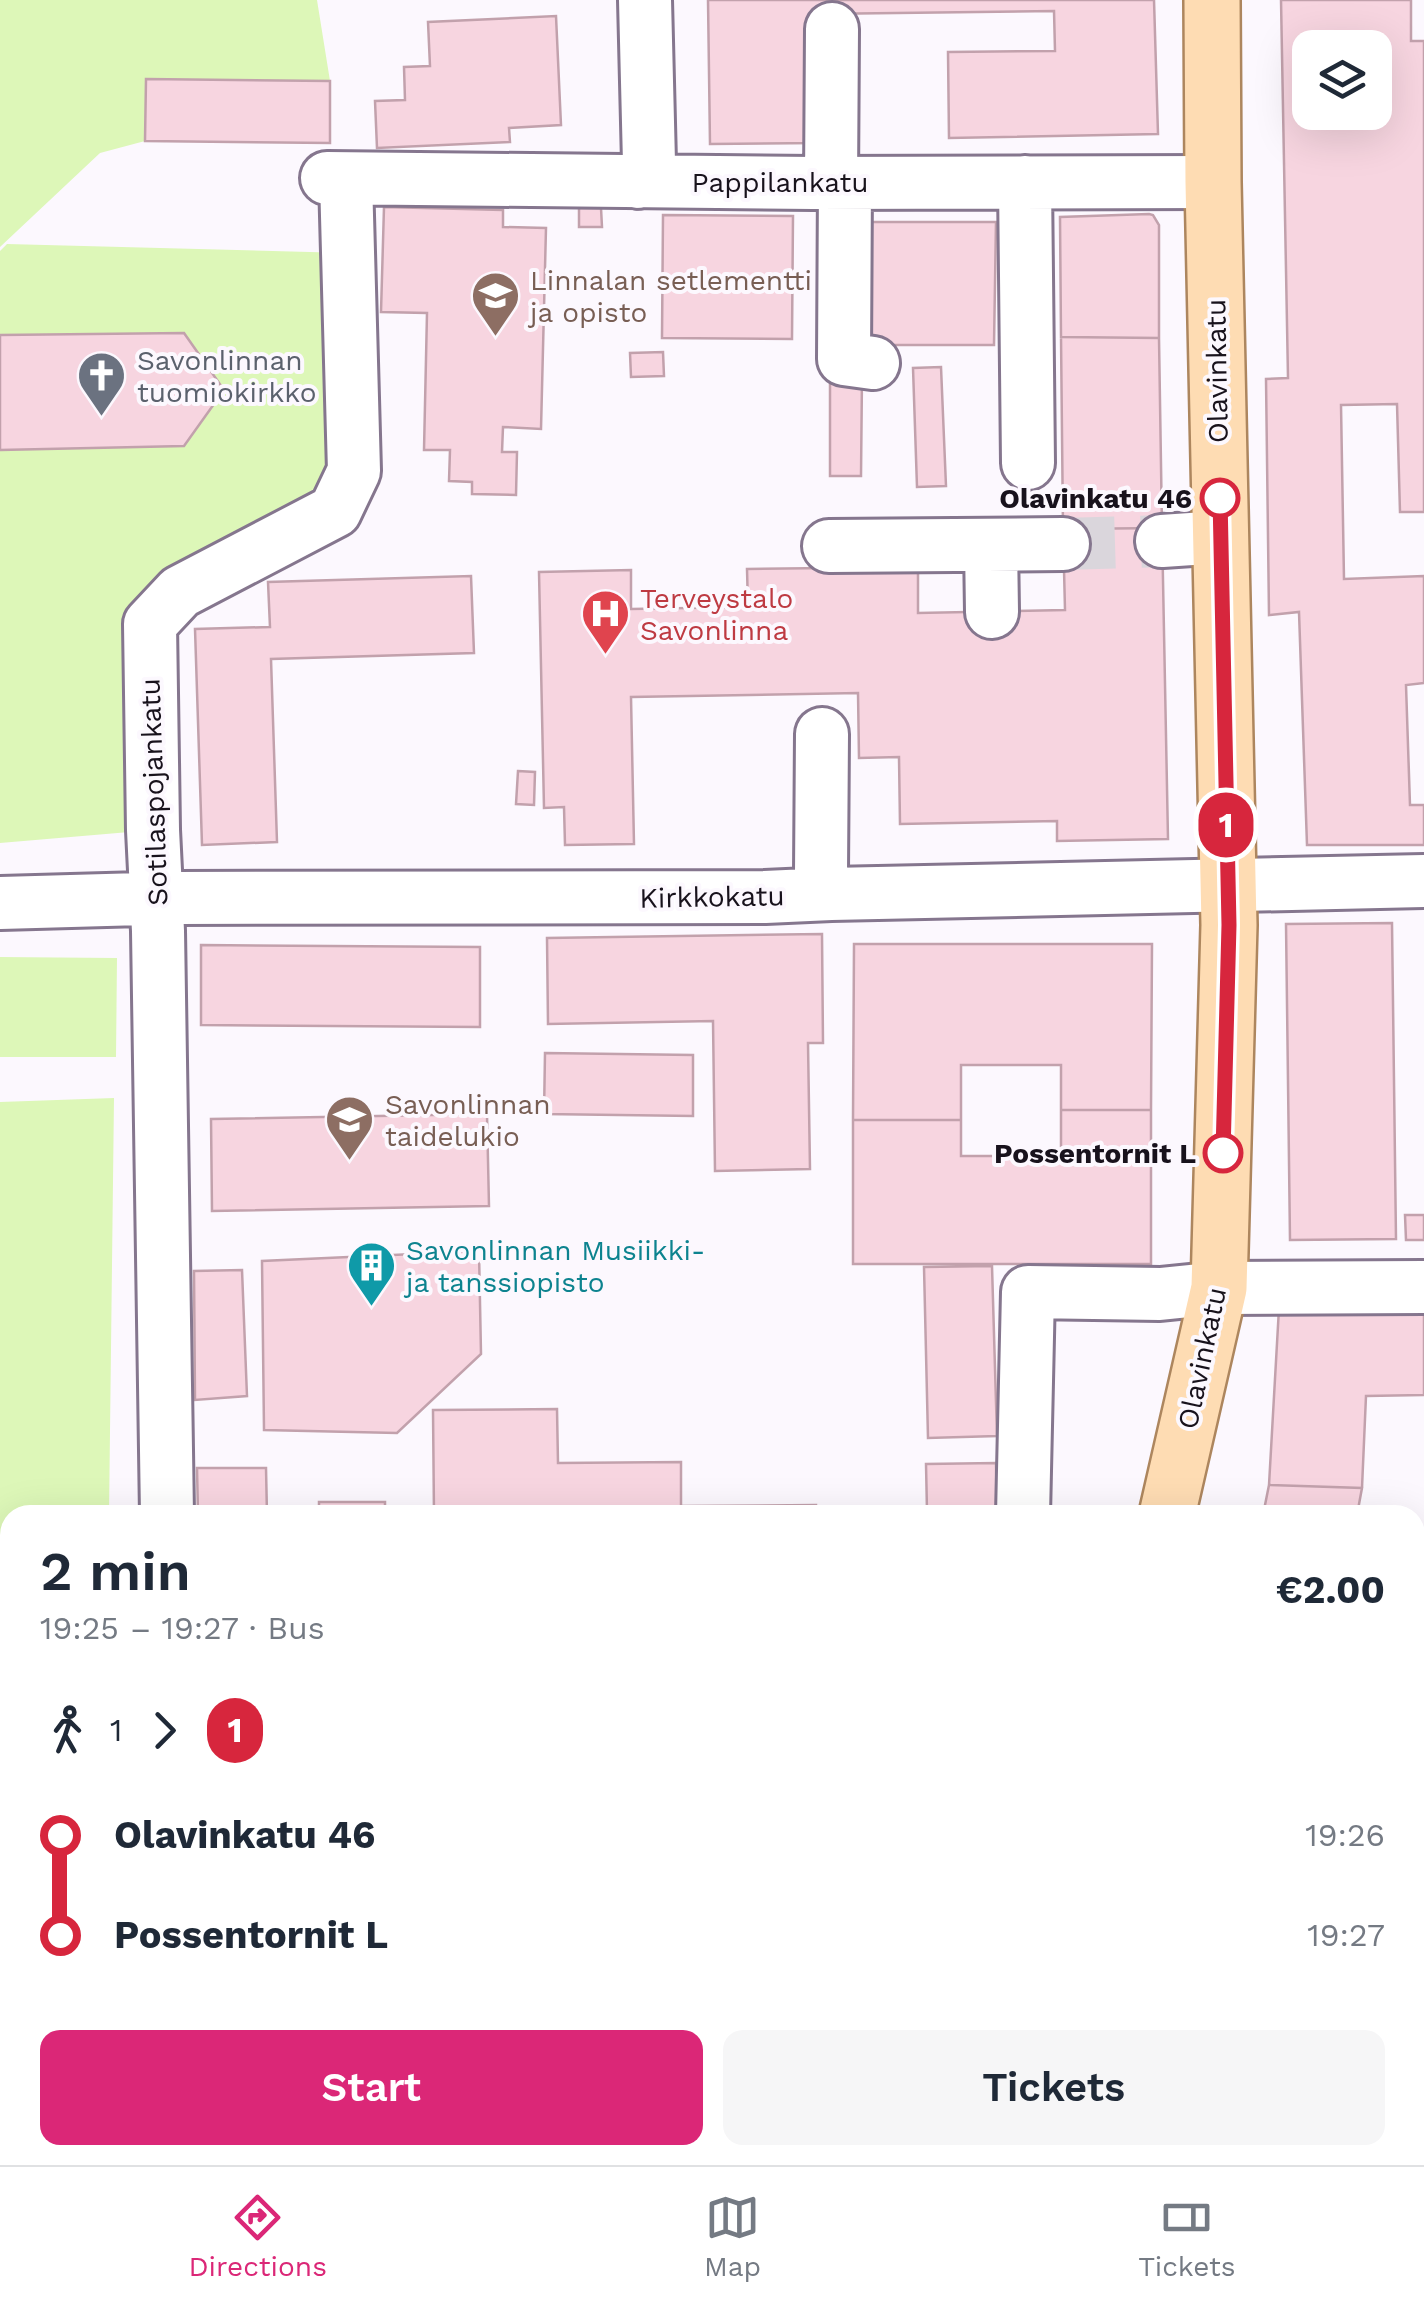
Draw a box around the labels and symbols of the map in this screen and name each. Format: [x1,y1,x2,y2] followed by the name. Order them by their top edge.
[691,166,869,199] street label: Pappilankatu
[527,264,812,329] place label: Linnalan setlementti ja opisto
[469,270,521,338] school or university icon: Linnalan setlementti ja opisto
[1199,299,1235,443] street label: Olavinkatu
[137,344,317,409] place label: Savonlinnan tuomiokirkko
[76,350,128,418] church icon: Savonlinnan tuomiokirkko
[1201,479,1239,517] marker: Olavinkatu 46
[999,482,1192,515] place label: Olavinkatu 46
[640,582,793,647] place label: Terveystalo Savonlinna
[579,588,631,656] hospital icon: Terveystalo Savonlinna
[134,678,174,906] street label: Sotilaspojankatu
[1194,792,1258,858] line badge: 1
[639,879,785,915] street label: Kirkkokatu
[385,1088,551,1153] place label: Savonlinnan taidelukio
[324,1094,376,1162] school or university icon: Savonlinnan taidelukio
[1204,1134,1242,1172] marker: Possentornit L
[994,1137,1196,1170] place label: Possentornit L
[403,1234,705,1299] place label: Savonlinnan Musiikki- ja tanssiopisto
[345,1240,397,1308] building icon: Savonlinnan Musiikki- ja tanssiopisto
[1171,1284,1233,1432] street label: Olavinkatu

